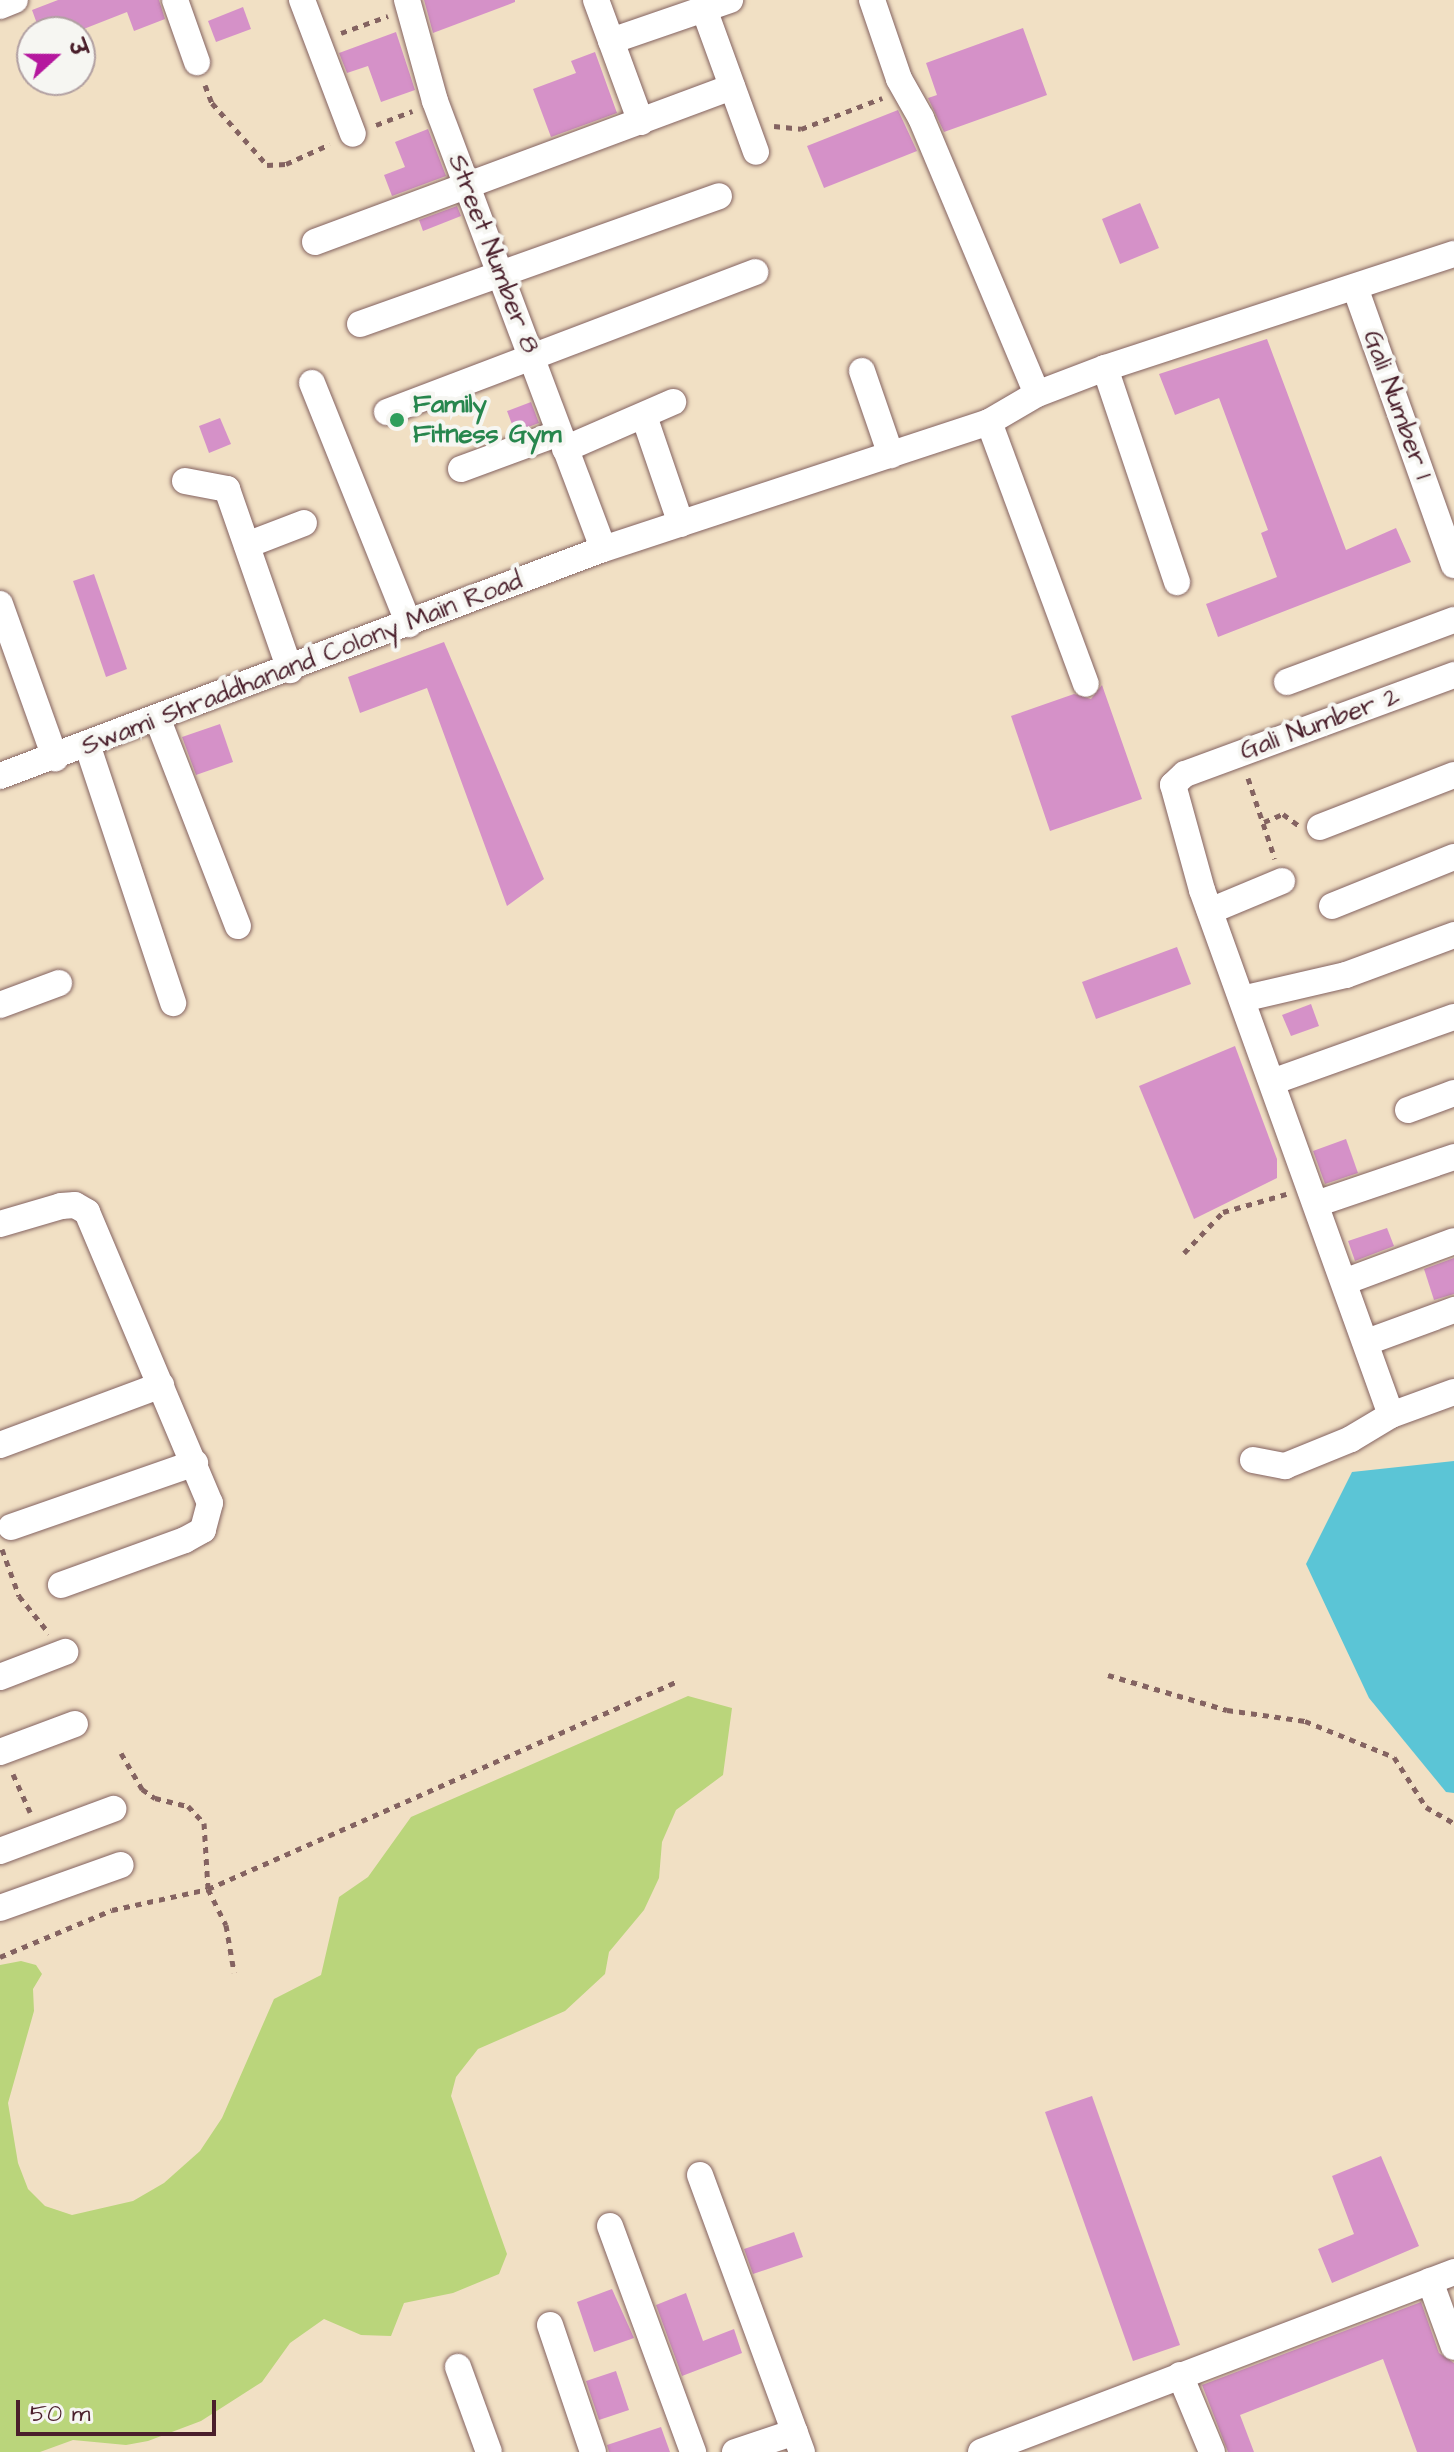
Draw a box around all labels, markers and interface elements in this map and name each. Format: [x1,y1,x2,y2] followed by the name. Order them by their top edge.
[16,16,96,96] north arrow
[60,36,94,60] text: उ
[441,150,545,358] street label: Street Number 8
[1356,326,1438,484] street label: Gali Number 1
[413,389,562,450] place label: Family Fitness Gym
[388,411,406,429] marker: Family Fitness Gym
[77,565,527,763] street label: Swami Shraddhanand Colony Main Road
[1236,681,1404,767] street label: Gali Number 2
[20,2384,220,2434] scale bar
[30,2397,90,2431] text: 50 m

